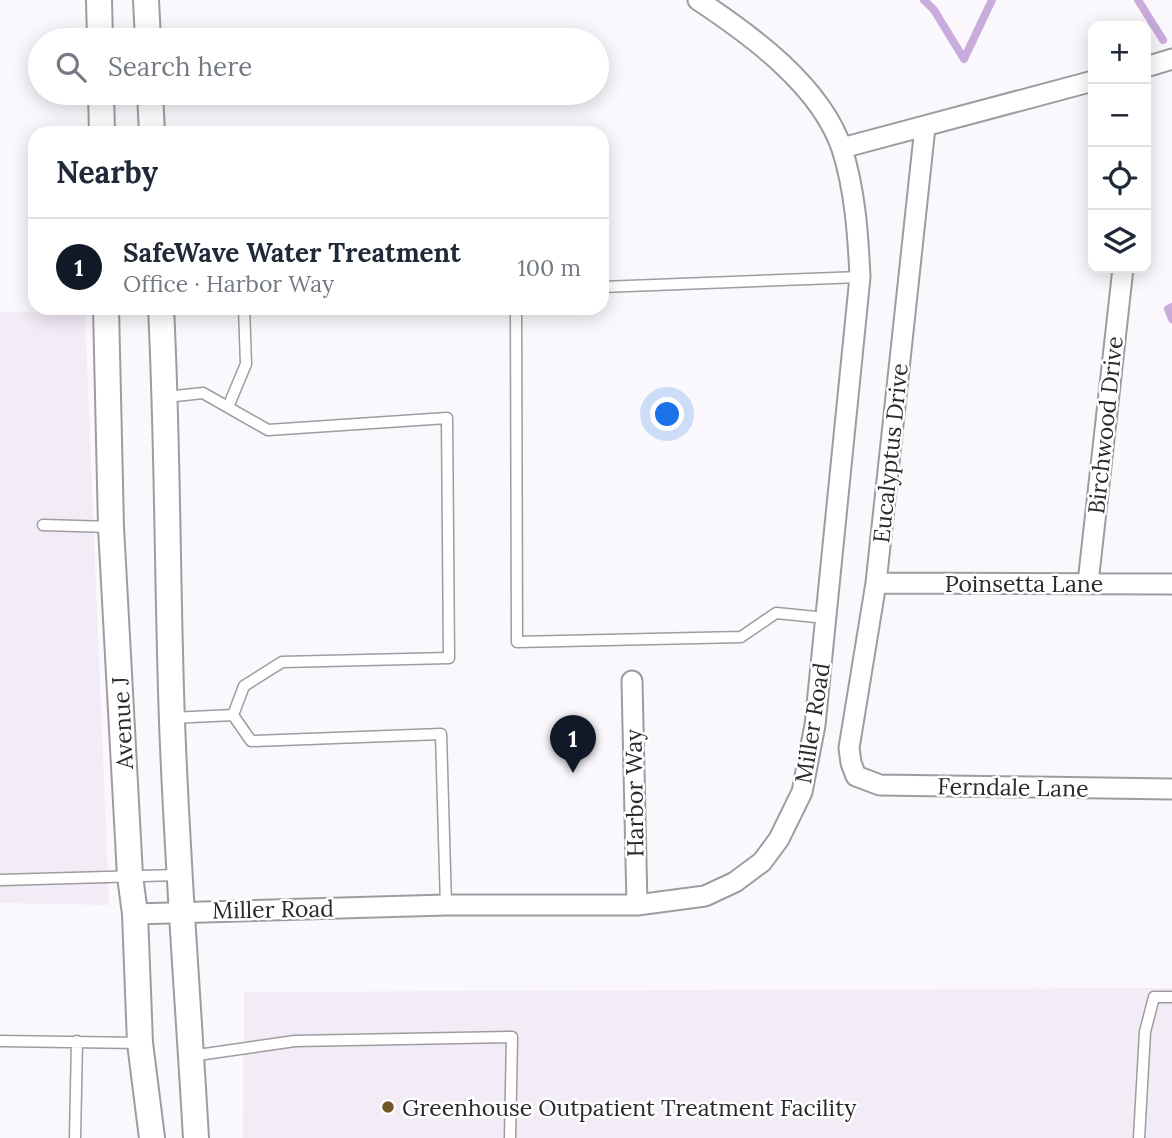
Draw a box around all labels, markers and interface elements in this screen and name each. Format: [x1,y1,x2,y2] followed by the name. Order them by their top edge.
[1088,21,1151,273] map controls
[1088,21,1151,84] button: +
[28,28,609,105] search box
[52,48,90,86] icon: search
[108,50,252,83] text: Search here
[1088,84,1151,147] button: −
[1088,147,1151,210] button: locate
[56,153,158,191] text: Nearby
[1088,210,1151,273] button: layers
[123,236,461,269] text: SafeWave Water Treatment
[74,253,84,282] text: 1
[517,253,581,282] text: 100 m
[123,269,334,298] text: Office · Harbor Way
[1081,335,1129,515] street label: Birchwood Drive
[866,362,914,544] street label: Eucalyptus Drive
[650,397,684,431] your location
[945,569,1103,598] street label: Poinsetta Lane
[788,660,836,785] street label: Miller Road
[105,676,139,771] street label: Avenue J
[550,715,596,773] pin: 1
[618,728,650,857] street label: Harbor Way
[937,771,1089,803] street label: Ferndale Lane
[212,893,334,925] street label: Miller Road
[402,1093,857,1122] place label: Greenhouse Outpatient Treatment Facility
[380,1099,396,1115] marker: Greenhouse Outpatient Treatment Facility

